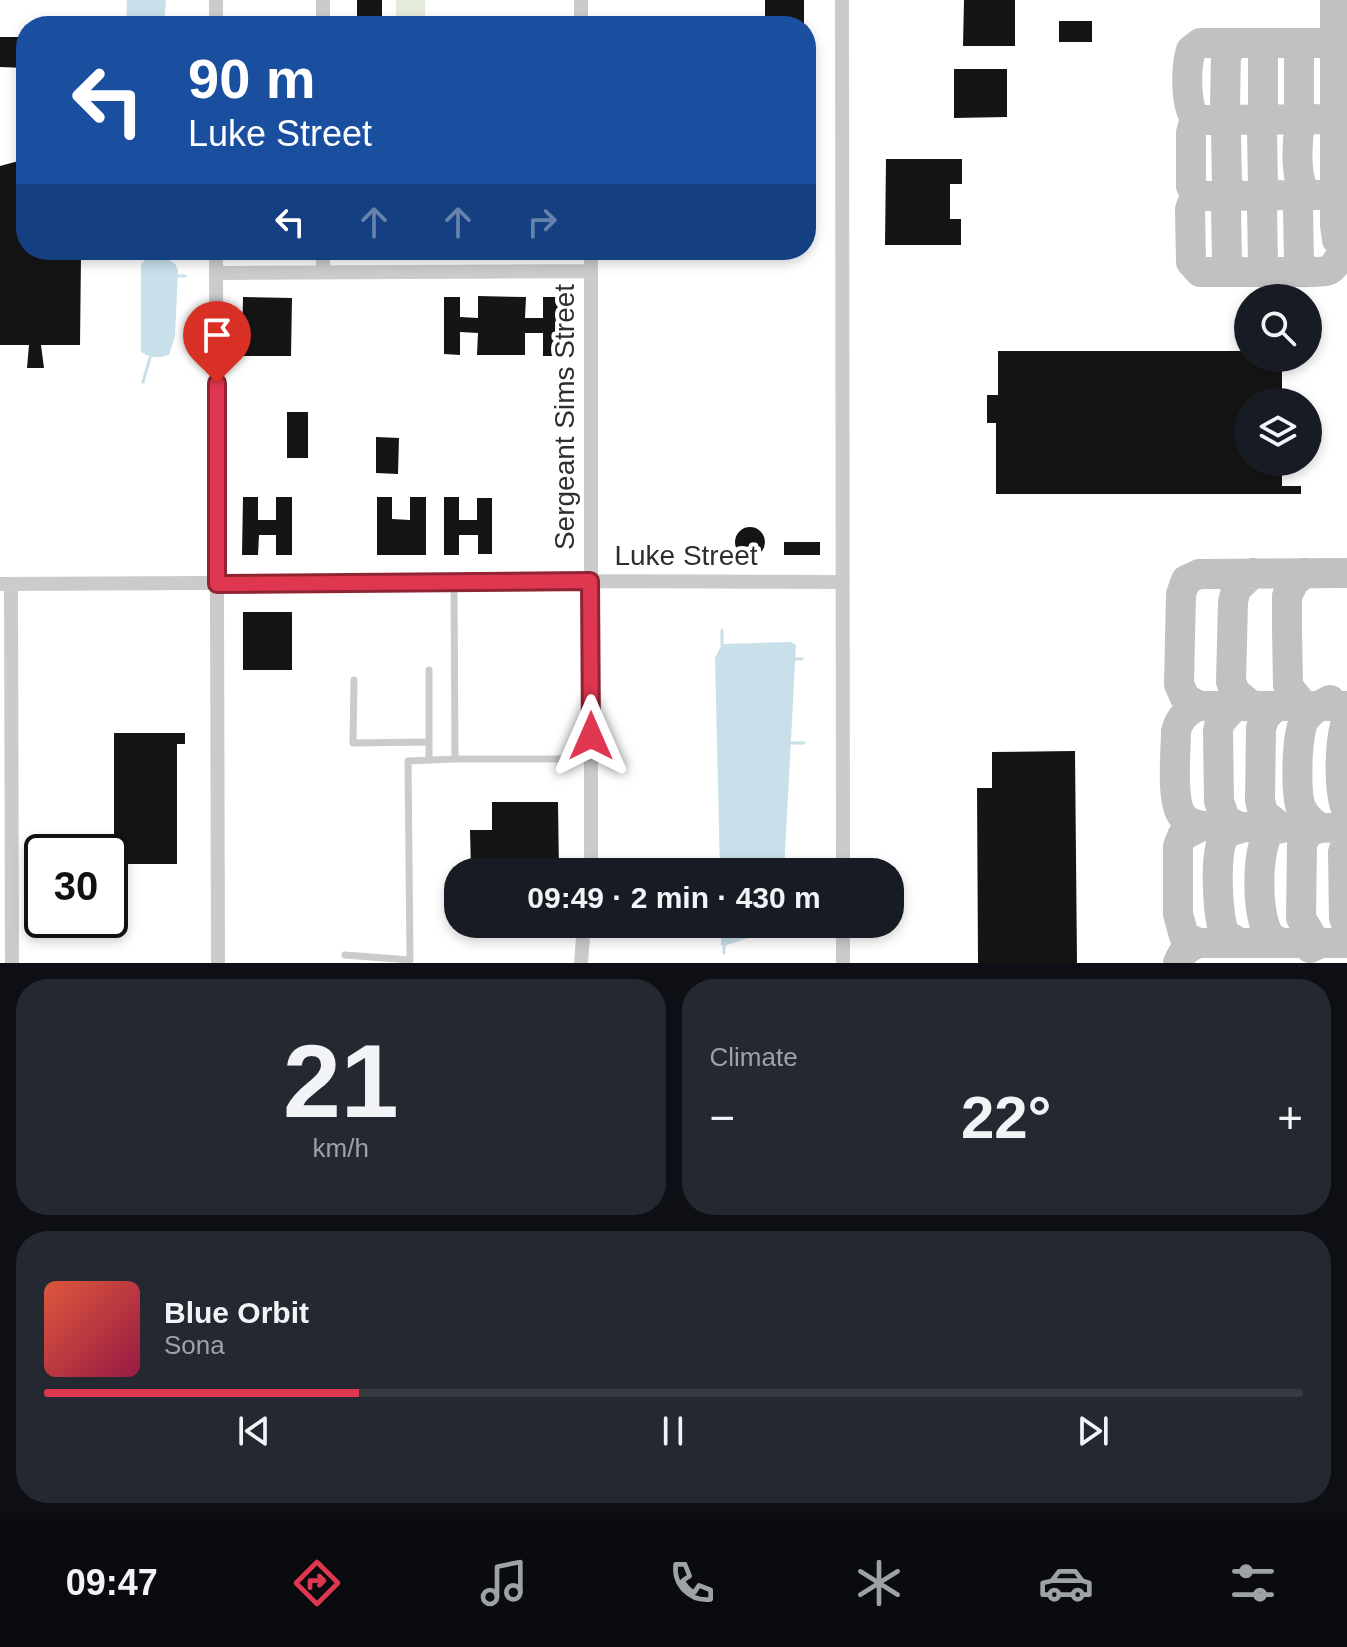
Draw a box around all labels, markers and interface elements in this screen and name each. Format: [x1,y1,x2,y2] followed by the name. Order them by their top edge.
[188,47,316,110] text: 90 m
[56,48,160,152] icon: left
[188,113,372,154] text: Luke Street
[268,200,312,244] icon: left
[352,200,396,244] icon: ahead
[436,200,480,244] icon: ahead
[520,200,564,244] icon: right
[549,284,580,550] street label: Sergeant Sims Street
[1234,284,1322,476] map controls
[1234,284,1322,372] button: search
[183,301,251,383] pin
[195,313,239,357] icon: arrive
[1234,388,1322,476] button: layers
[614,540,758,571] street label: Luke Street
[549,694,633,778] position arrow
[24,834,128,938] speed limit sign: 30
[527,881,821,914] text: 09:49 · 2 min · 430 m
[283,1023,399,1139] text: 21
[710,1042,798,1072] text: Climate
[961,1084,1052,1151] text: 22°
[710,1093,735,1142] text: −
[1277,1093,1303,1142] text: +
[313,1133,369,1163] text: km/h
[164,1296,309,1329] text: Blue Orbit
[164,1330,225,1360] text: Sona
[232,1409,276,1453] icon: previous
[651,1409,695,1453] icon: pause
[1071,1409,1115,1453] icon: next
[289,1555,345,1611] icon: directions
[476,1555,532,1611] icon: music
[664,1555,720,1611] icon: phone
[851,1555,907,1611] icon: climate
[1038,1555,1094,1611] icon: car
[1225,1555,1281,1611] icon: filters
[66,1562,158,1603] text: 09:47

